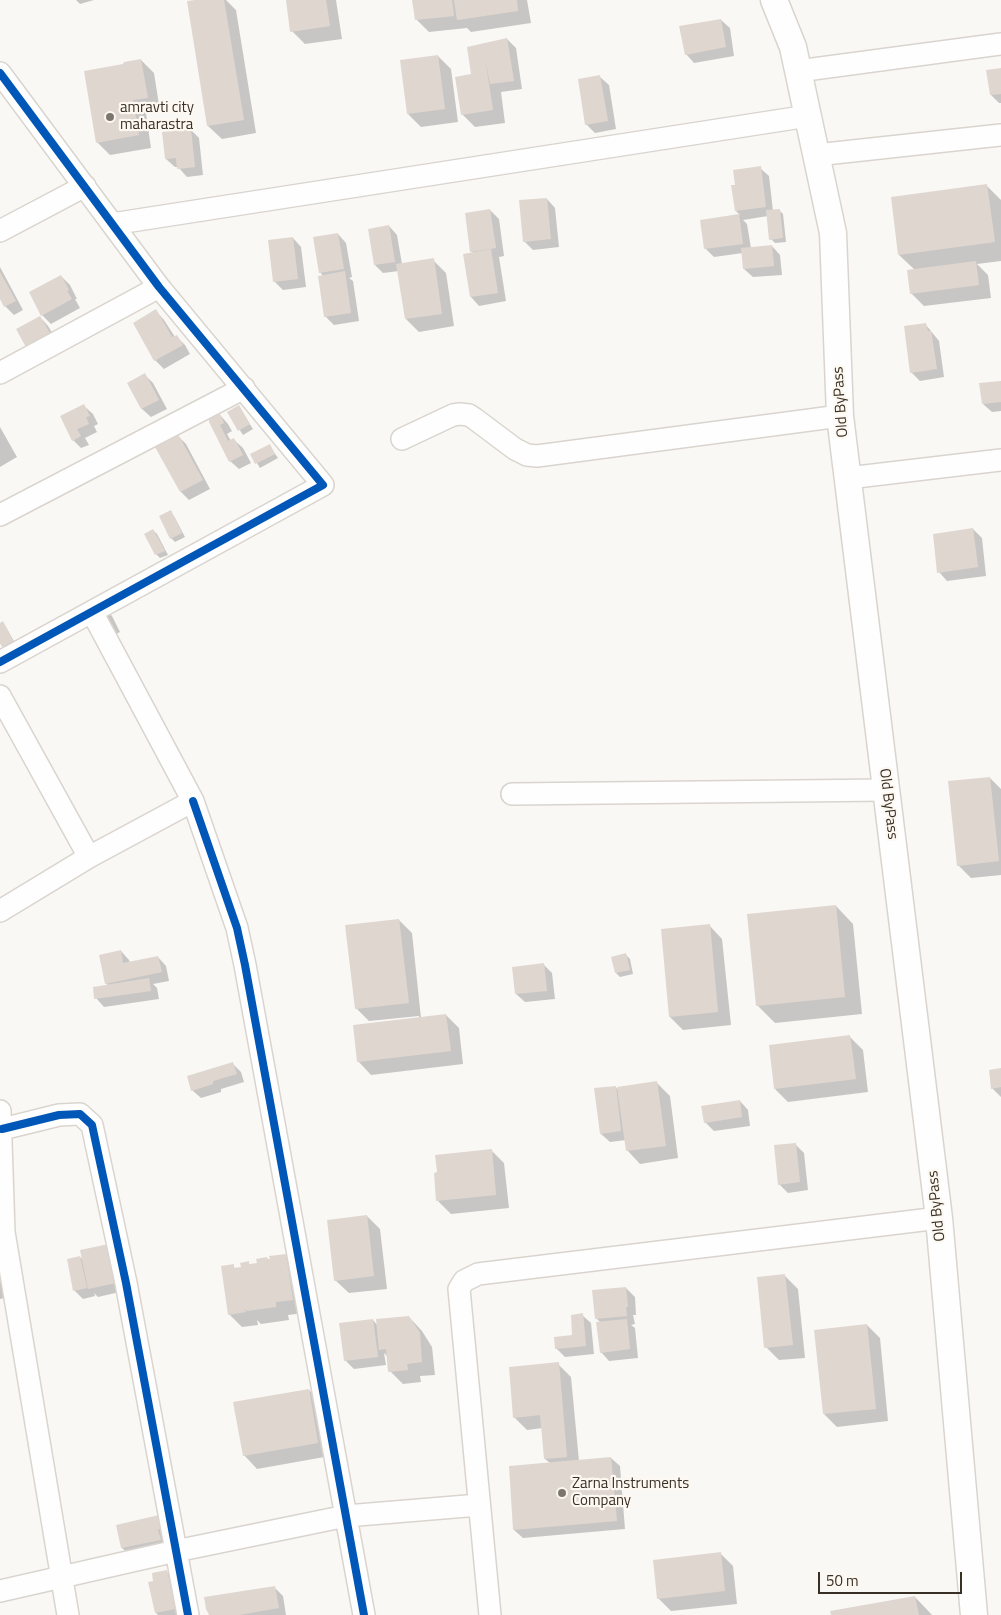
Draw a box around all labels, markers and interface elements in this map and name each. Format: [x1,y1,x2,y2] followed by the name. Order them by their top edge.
[120,99,194,134] place label: amravti city maharastra
[104,111,116,123] marker: amravti city maharastra
[830,366,852,438] street label: Old ByPass
[875,768,901,840] street label: Old ByPass
[924,1170,950,1242] street label: Old ByPass
[572,1475,689,1510] place label: Zarna Instruments Company
[556,1487,568,1499] marker: Zarna Instruments Company
[821,1562,965,1594] scale bar
[826,1569,859,1592] text: 50 m

